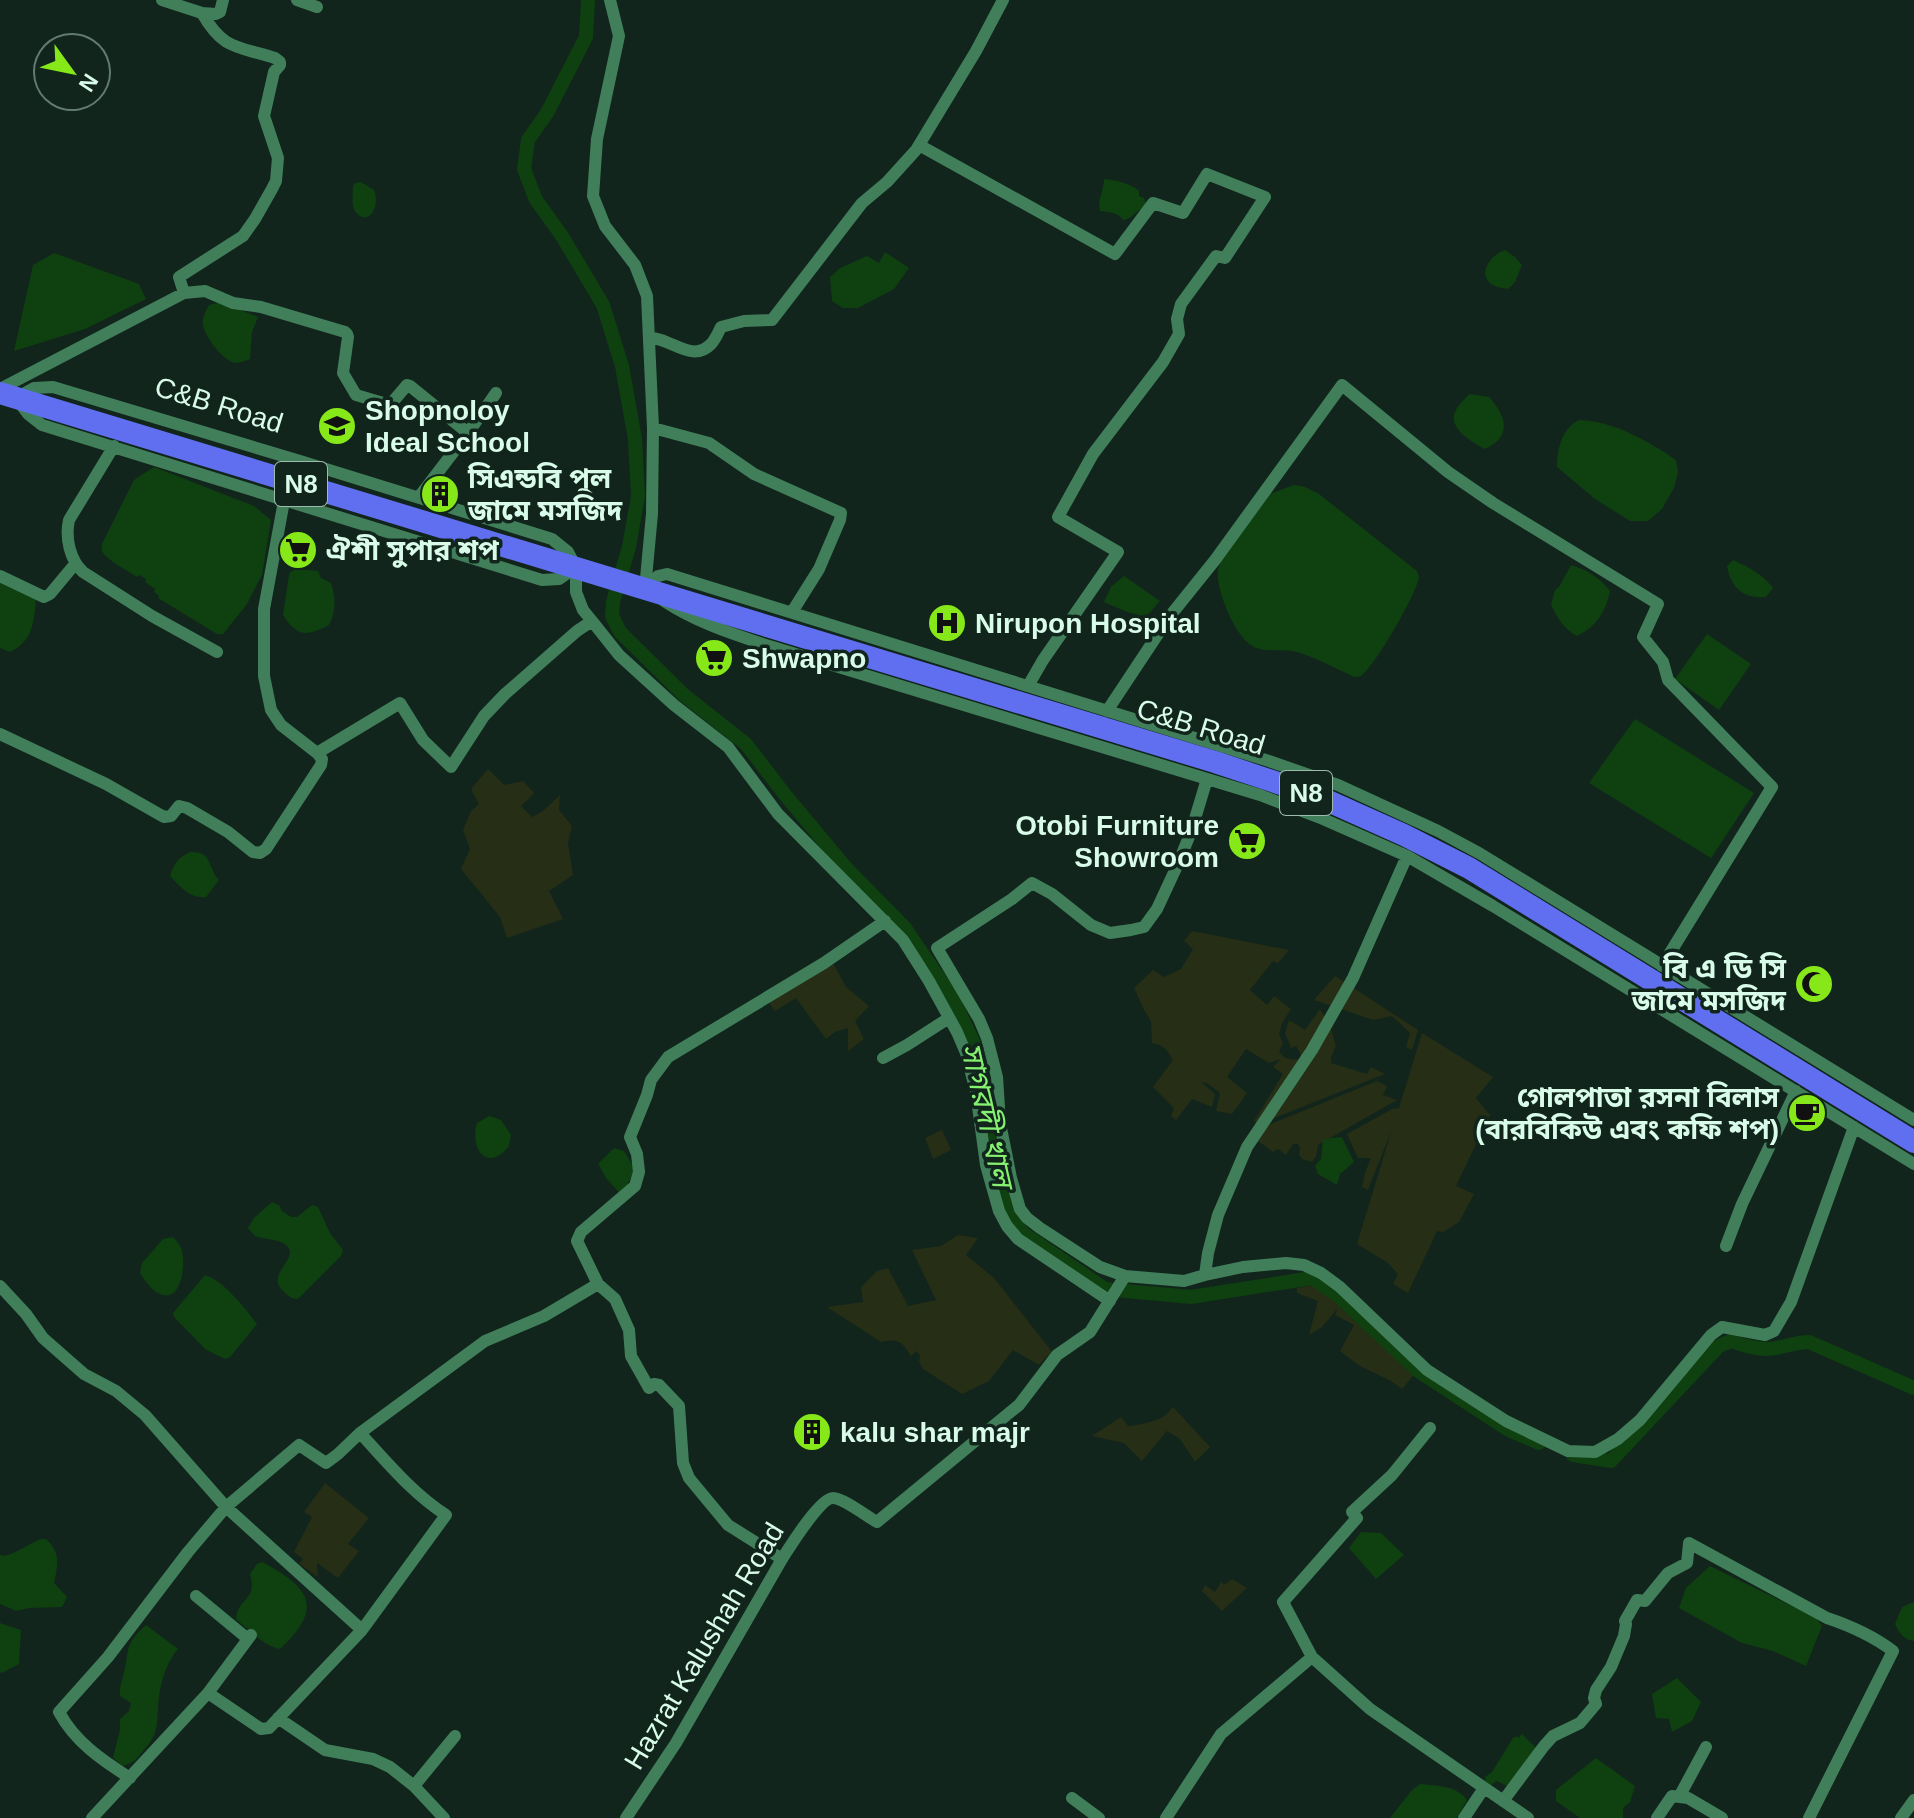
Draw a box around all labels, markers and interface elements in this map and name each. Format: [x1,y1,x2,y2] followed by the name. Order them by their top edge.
[32,32,112,112] north arrow
[74,69,103,96] text: N
[151,371,287,439] street label: C&B Road
[365,395,530,458] place label: Shopnoloy Ideal School
[316,405,358,447] school or university icon: Shopnoloy Ideal School
[275,462,327,506] road number: N8
[467,462,623,526] place label: সিএন্ডবি পুল জামে মসজিদ
[419,473,461,515] building icon: সিএন্ডবি পুল জামে মসজিদ
[277,529,319,571] supermarket icon: ঐশী সুপার শপ
[326,534,499,568] place label: ঐশী সুপার শপ
[926,602,968,644] hospital icon: Nirupon Hospital
[975,608,1201,639] place label: Nirupon Hospital
[693,637,735,679] supermarket icon: Shwapno
[742,643,866,674] place label: Shwapno
[1133,693,1269,761] street label: C&B Road
[1280,771,1332,815] road number: N8
[1015,810,1219,873] place label: Otobi Furniture Showroom
[1226,820,1268,862] supermarket icon: Otobi Furniture Showroom
[1631,952,1787,1016] place label: বি এ ডি সি জামে মসজিদ
[1793,963,1835,1005] mosque icon: বি এ ডি সি জামে মসজিদ
[954,1040,1022,1195] water label: সাগরদী খাল
[1475,1081,1780,1145] place label: গোলপাতা রসনা বিলাস (বারবিকিউ এবং কফি শপ)
[1786,1092,1828,1134] cafe icon: গোলপাতা রসনা বিলাস (বারবিকিউ এবং কফি শপ)
[791,1411,833,1453] building icon: kalu shar majr
[840,1417,1030,1448] place label: kalu shar majr
[618,1517,790,1775] street label: Hazrat Kalushah Road

